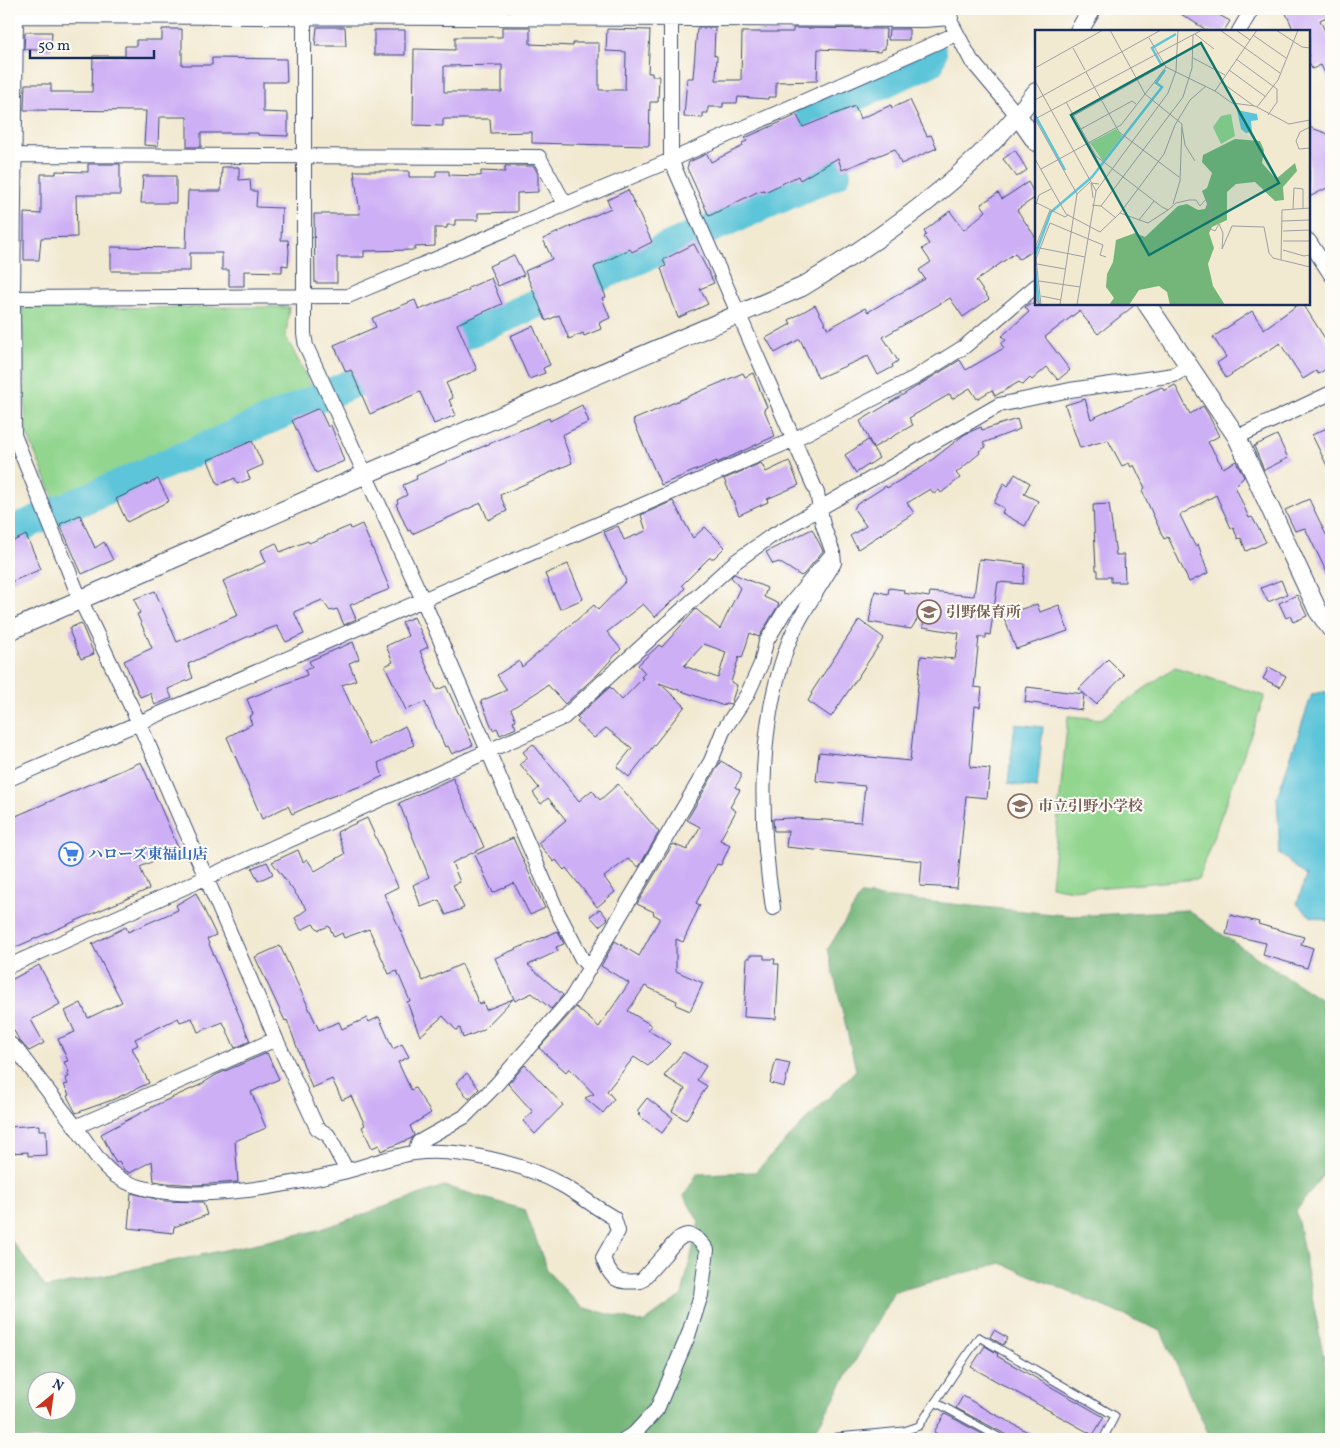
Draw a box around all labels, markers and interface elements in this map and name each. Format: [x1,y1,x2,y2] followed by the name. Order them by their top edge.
[30,28,154,60] scale bar
[1035,30,1310,305] inset map
[38,36,70,57] text: 50 m
[916,599,942,625] school or university icon: 引野保育所
[946,603,1021,624] place label: 引野保育所
[1007,793,1033,819] school or university icon: 市立引野小学校
[1038,797,1143,818] place label: 市立引野小学校
[58,841,84,867] supermarket icon: ハローズ東福山店
[88,845,207,866] place label: ハローズ東福山店
[28,1370,78,1420] north arrow
[49,1375,67,1397] text: N

